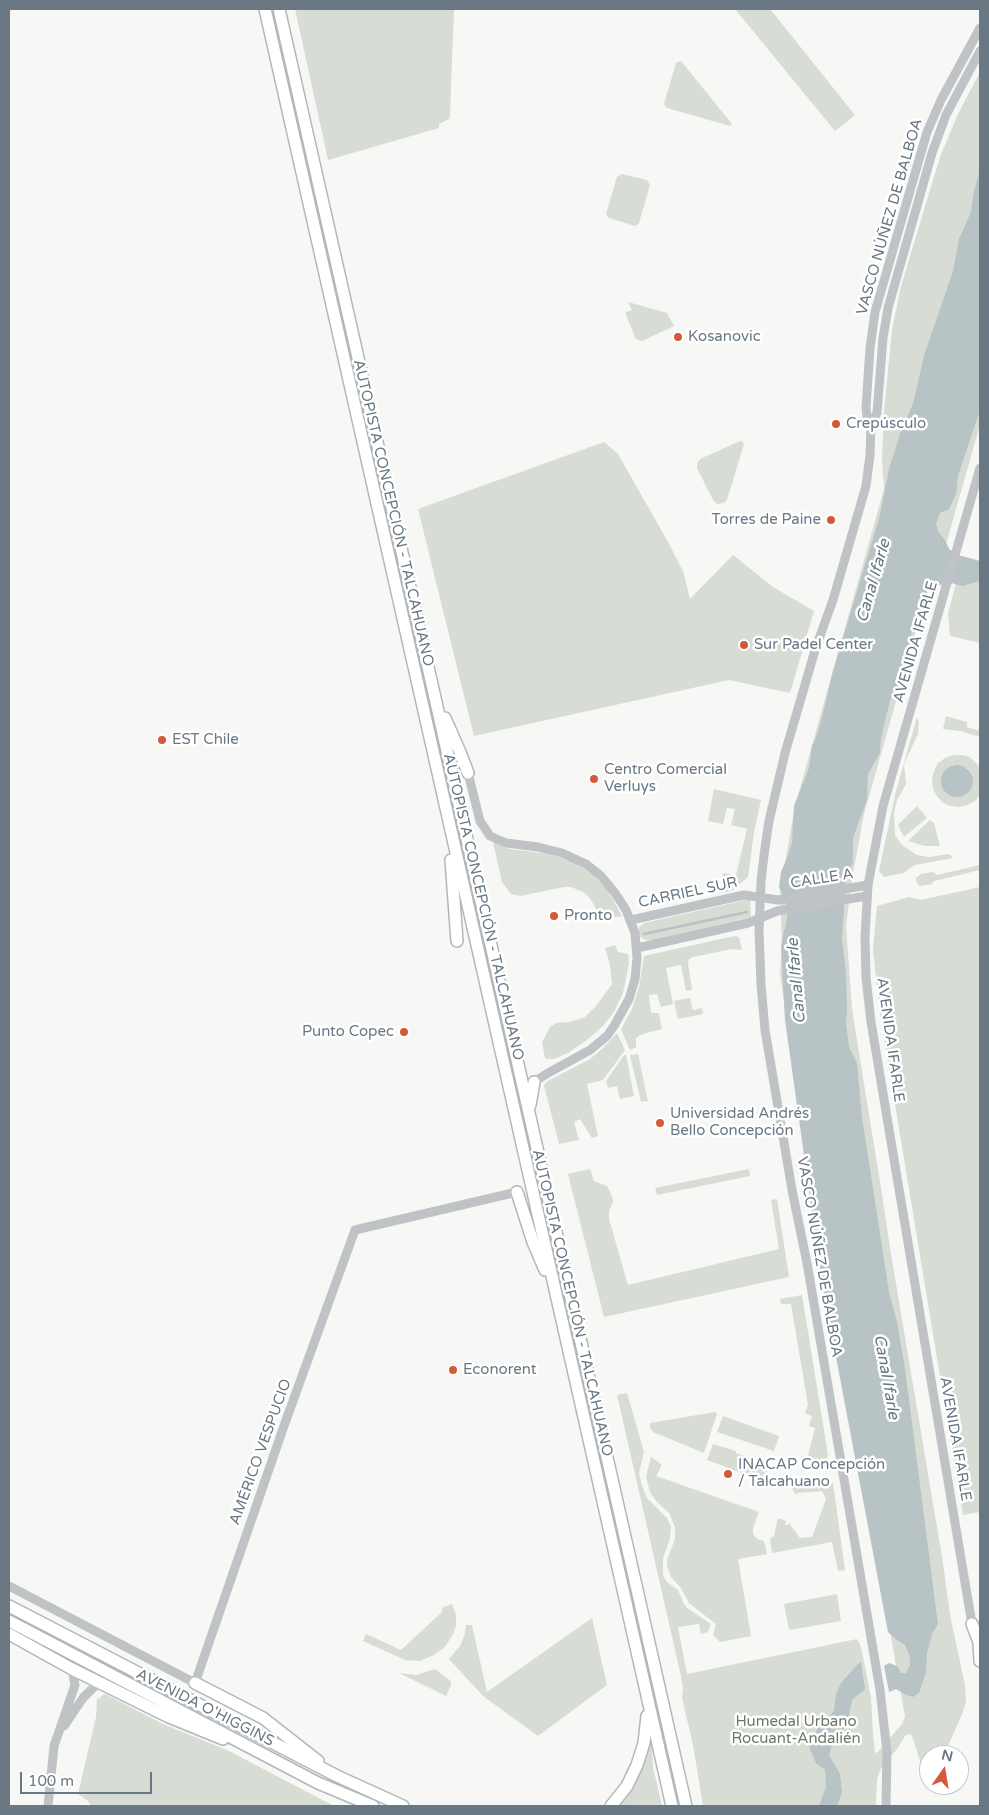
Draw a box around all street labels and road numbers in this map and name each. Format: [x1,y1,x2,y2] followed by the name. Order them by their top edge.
[853,117,927,317] street label: VASCO NÚÑEZ DE BALBOA
[349,358,437,668] street label: AUTOPISTA CONCEPCIÓN - TALCAHUANO
[890,579,942,705] street label: AVENIDA IFARLE
[439,752,527,1062] street label: AUTOPISTA CONCEPCIÓN - TALCAHUANO
[789,865,855,893] street label: CALLE A
[637,874,739,912] street label: CARRIEL SUR
[872,977,908,1103] street label: AVENIDA IFARLE
[528,1148,616,1458] street label: AUTOPISTA CONCEPCIÓN - TALCAHUANO
[792,1155,846,1359] street label: VASCO NÚÑEZ DE BALBOA
[935,1376,975,1502] street label: AVENIDA IFARLE
[226,1377,296,1527] street label: AMÉRICO VESPUCIO
[133,1665,277,1751] street label: AVENIDA O'HIGGINS

